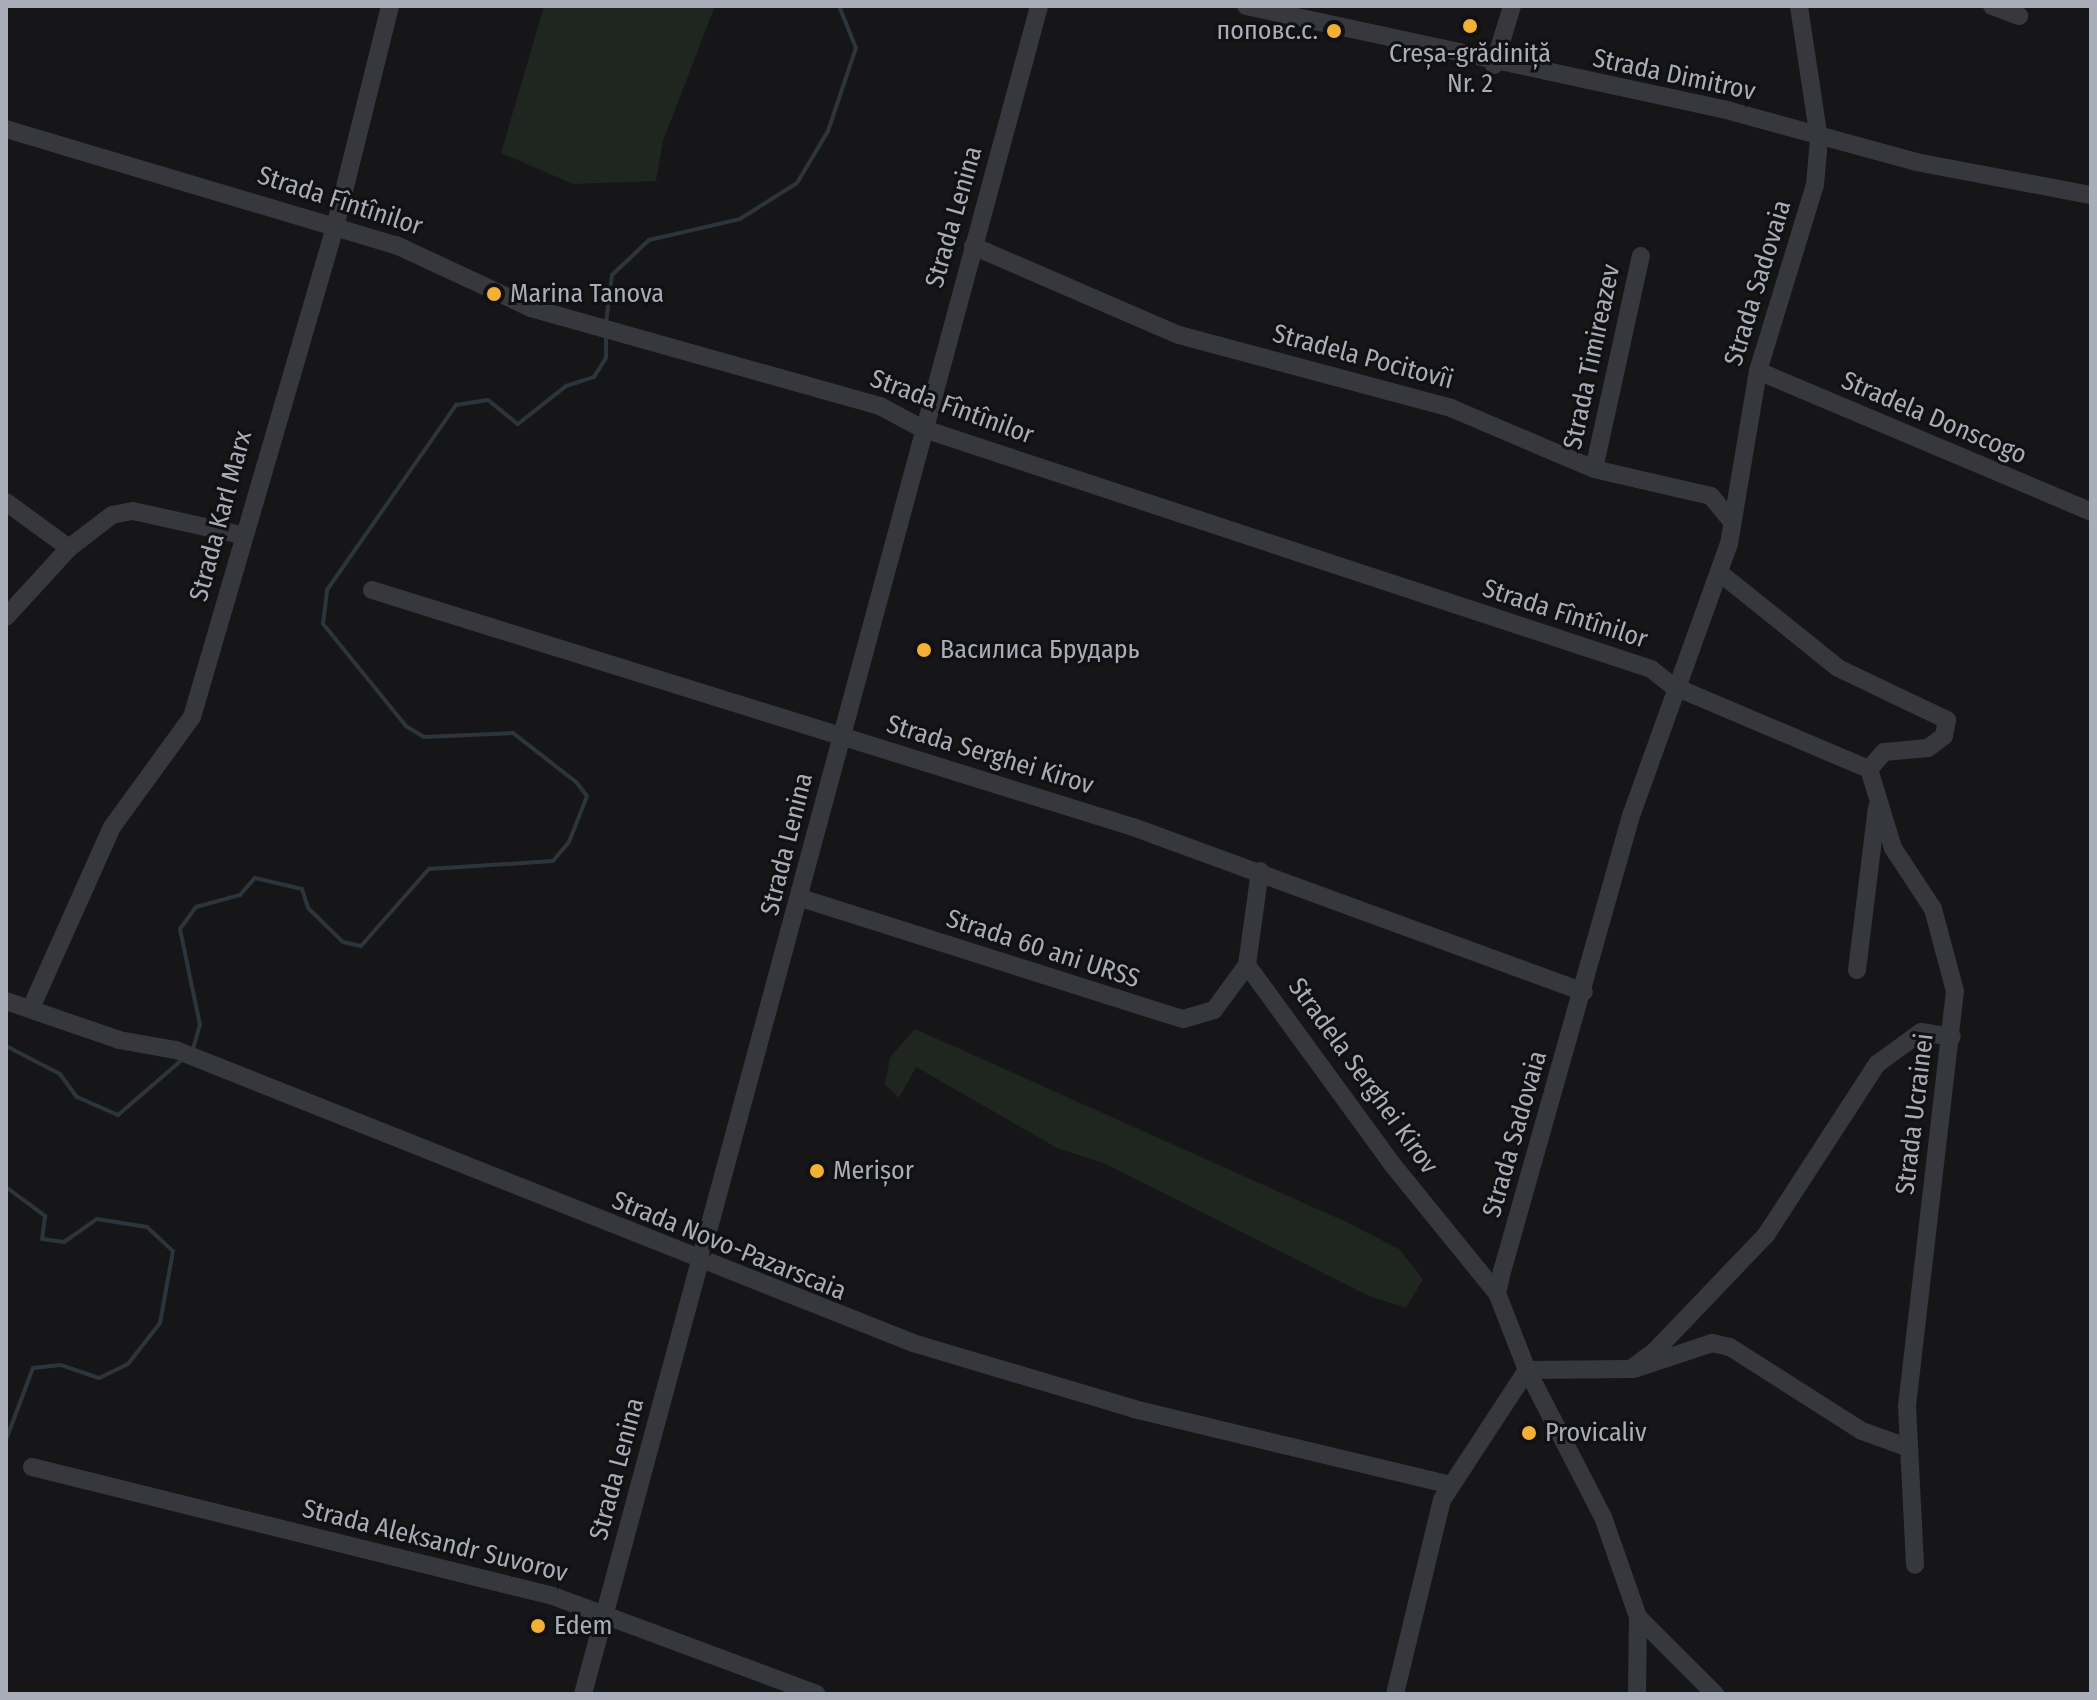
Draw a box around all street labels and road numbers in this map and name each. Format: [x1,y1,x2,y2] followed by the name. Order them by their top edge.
[1590,43,1758,107] street label: Strada Dimitrov
[919,143,989,291] street label: Strada Lenina
[254,160,426,242] street label: Strada Fîntînilor
[1718,196,1798,370] street label: Strada Sadovaia
[1557,262,1627,452] street label: Strada Timireazev
[1269,318,1457,396] street label: Stradela Pocitovîi
[866,363,1038,451] street label: Strada Fîntînilor
[1837,365,2031,471] street label: Stradela Donscogo
[183,427,259,605] street label: Strada Karl Marx
[1479,573,1651,655] street label: Strada Fîntînilor
[883,709,1097,801] street label: Strada Serghei Kirov
[754,770,820,918] street label: Strada Lenina
[942,903,1144,995] street label: Strada 60 ani URSS
[1281,972,1445,1180] street label: Stradela Serghei Kirov
[1890,1032,1940,1196] street label: Strada Ucrainei
[1476,1047,1554,1221] street label: Strada Sadovaia
[607,1185,851,1307] street label: Strada Novo-Pazarscaia
[583,1395,651,1543] street label: Strada Lenina
[299,1493,571,1589] street label: Strada Aleksandr Suvorov

